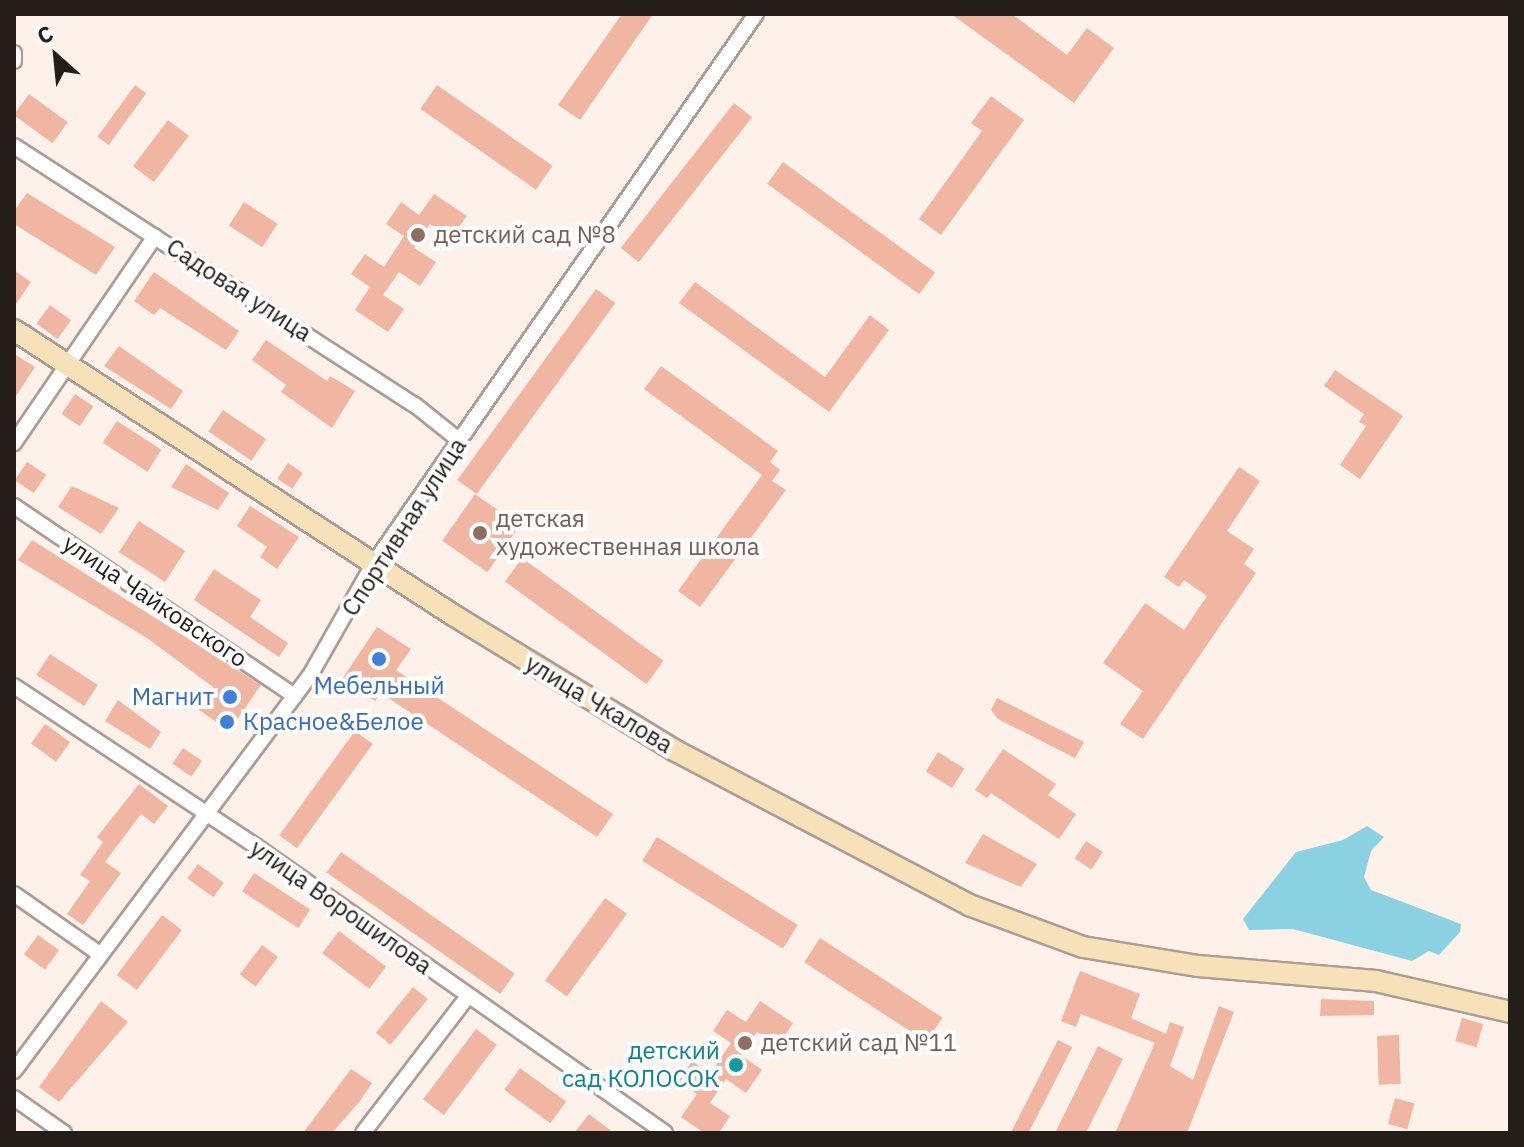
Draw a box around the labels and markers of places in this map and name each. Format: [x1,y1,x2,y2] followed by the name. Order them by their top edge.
[434,221,616,249] place label: детский сад №8
[409,226,427,244] marker: детский сад №8
[496,505,760,561] place label: детская художественная школа
[471,524,489,542] marker: детская художественная школа
[370,650,388,668] marker: Мебельный
[313,672,445,700] place label: Мебельный
[132,683,214,711] place label: Магнит
[221,688,239,706] marker: Магнит
[243,708,424,736] place label: Красное&Белое
[218,713,236,731] marker: Красное&Белое
[761,1029,957,1057] place label: детский сад №11
[736,1034,754,1052] marker: детский сад №11
[562,1037,720,1093] place label: детский сад КОЛОСОК
[727,1056,745,1074] marker: детский сад КОЛОСОК

